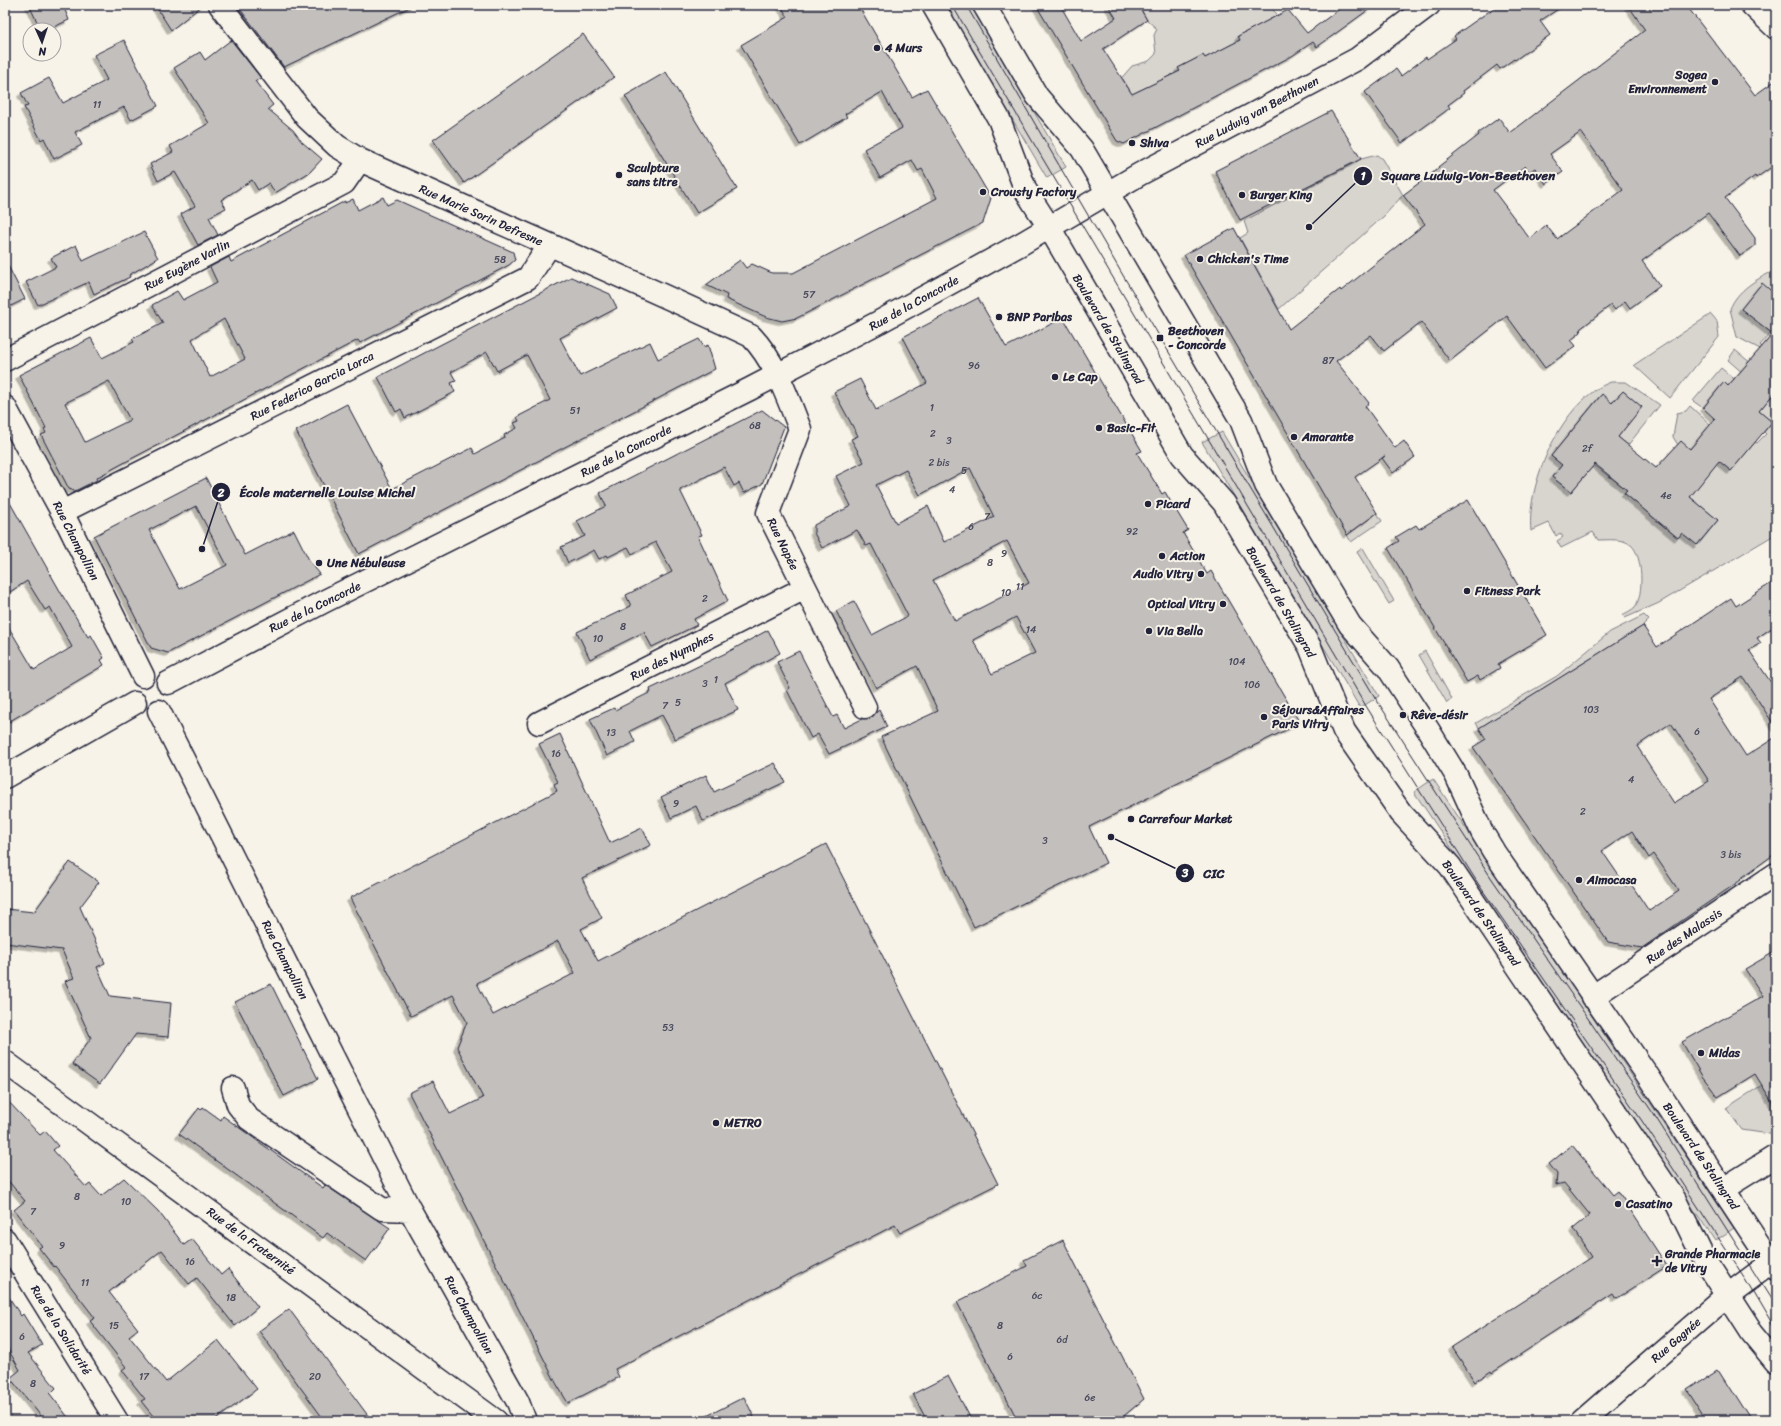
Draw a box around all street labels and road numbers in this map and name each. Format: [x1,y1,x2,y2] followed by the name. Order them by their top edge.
[1191,70,1323,154] street label: Rue Ludwig van Beethoven
[415,178,547,252] street label: Rue Marie Sorin Defresne
[140,233,234,297] street label: Rue Eugène Varlin
[865,269,963,337] street label: Rue de la Concorde
[1066,269,1150,389] street label: Boulevard de Stalingrad
[246,345,379,427] street label: Rue Federico Garcia Lorca
[576,418,676,484] street label: Rue de la Concorde
[46,497,106,585] street label: Rue Champollion
[761,514,805,574] street label: Rue Napée
[1240,542,1322,663] street label: Boulevard de Stalingrad
[265,575,365,639] street label: Rue de la Concorde
[626,625,718,687] street label: Rue des Nymphes
[1436,855,1526,971] street label: Boulevard de Stalingrad
[1641,902,1727,970] street label: Rue des Malassis
[255,916,315,1004] street label: Rue Champollion
[1657,1098,1746,1215] street label: Boulevard de Stalingrad
[202,1201,300,1281] street label: Rue de la Fraternité
[438,1272,500,1359] street label: Rue Champollion
[24,1281,98,1379] street label: Rue de la Solidarité
[1646,1312,1706,1368] street label: Rue Gagnée

